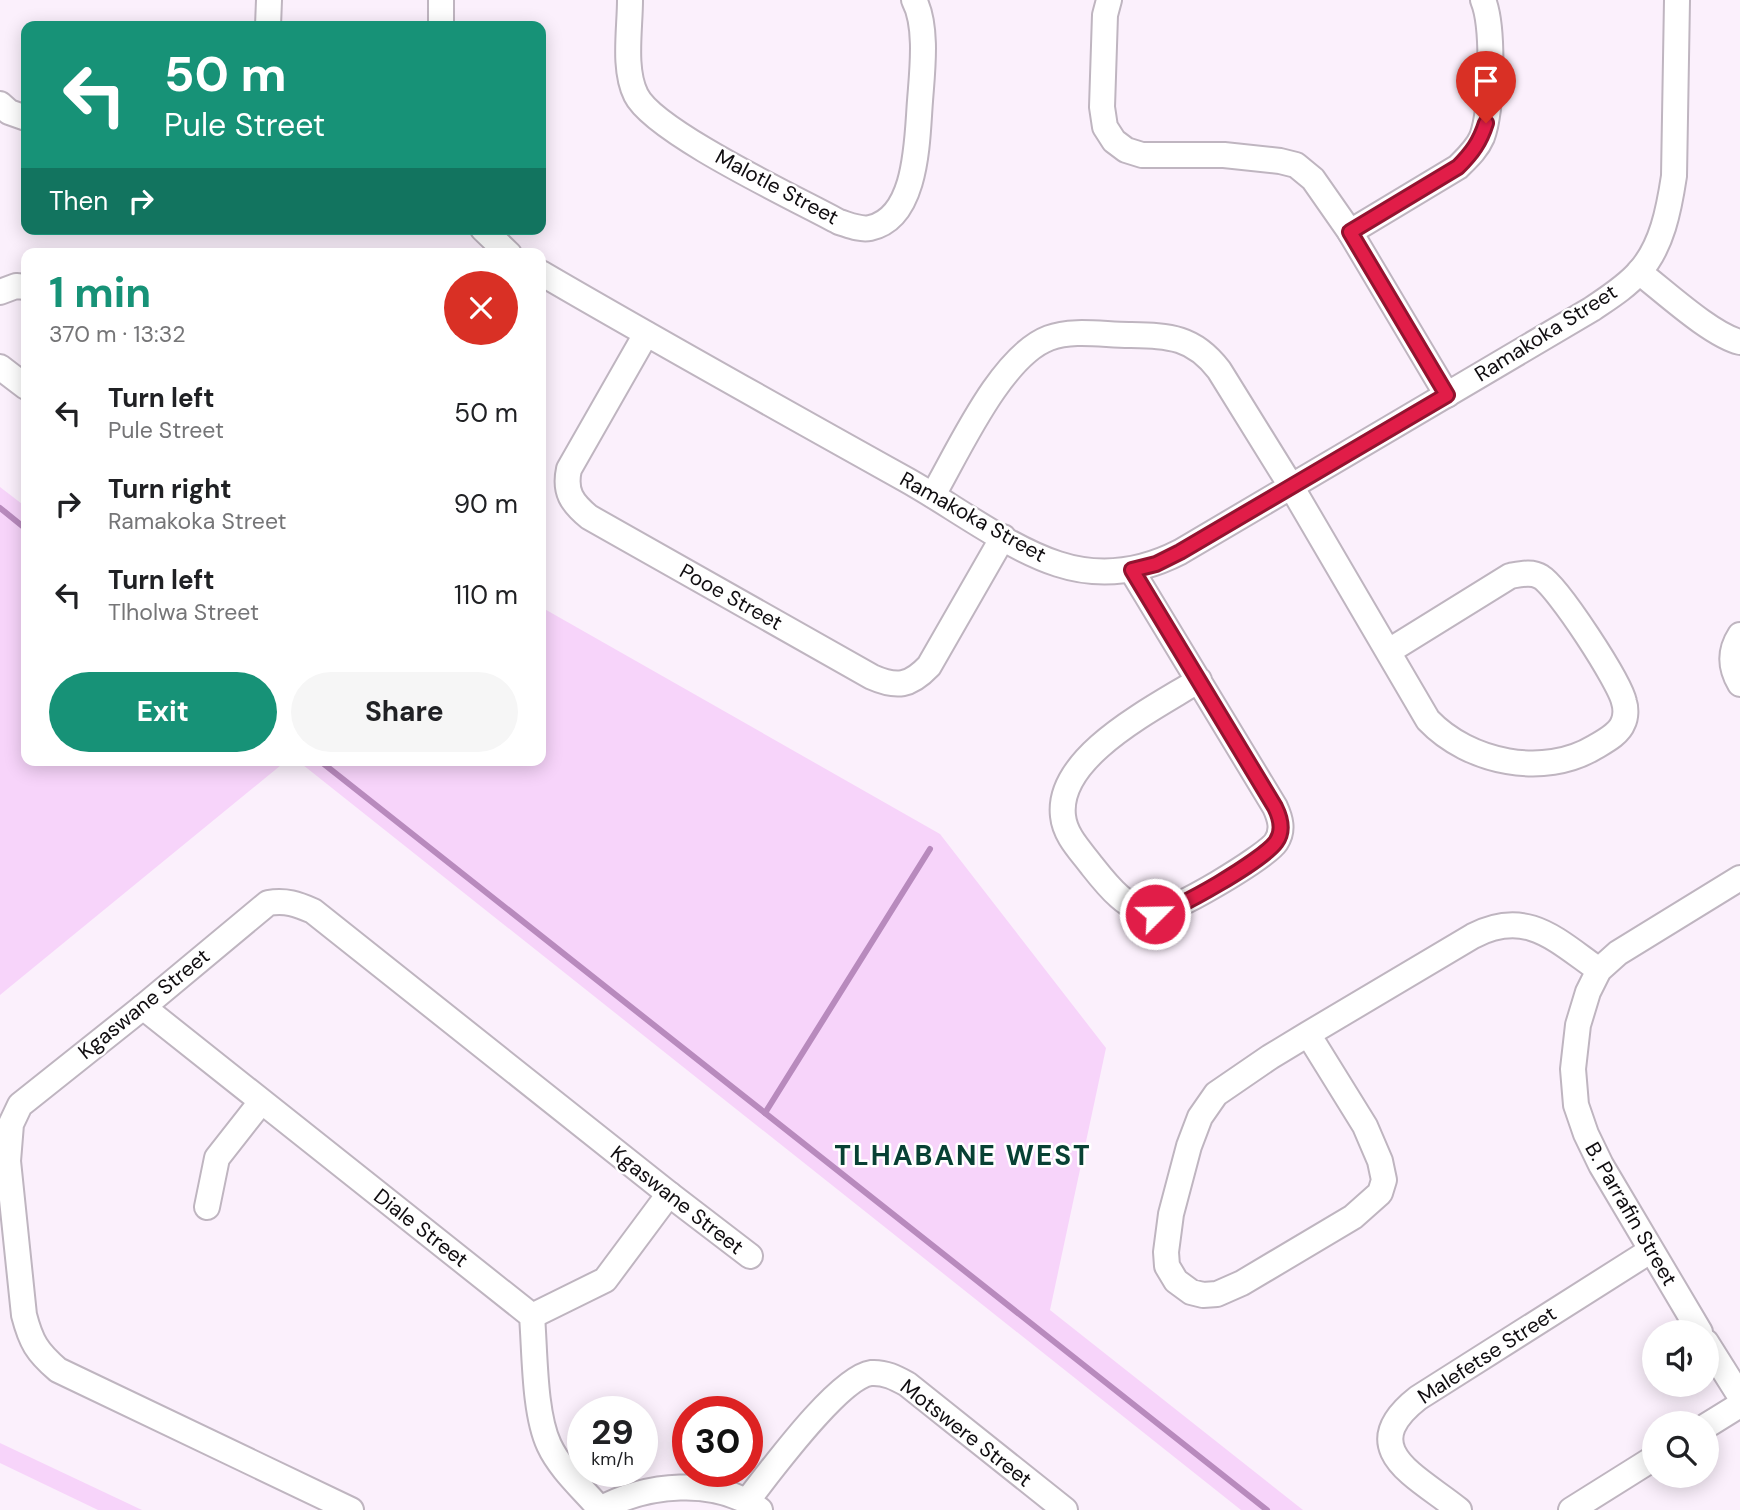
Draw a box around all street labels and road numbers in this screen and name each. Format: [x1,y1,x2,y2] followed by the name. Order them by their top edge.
[710,143,844,231] street label: Malotle Street
[1469,278,1623,388] street label: Ramakoka Street
[895,465,1051,569] street label: Ramakoka Street
[675,557,787,637] street label: Pooe Street
[72,942,216,1066] street label: Kgaswane Street
[1579,1137,1683,1291] street label: B. Parrafin Street
[605,1139,749,1261] street label: Kgaswane Street
[368,1182,474,1274] street label: Diale Street
[1412,1300,1562,1410] street label: Malefetse Street
[894,1373,1038,1493] street label: Motswere Street

